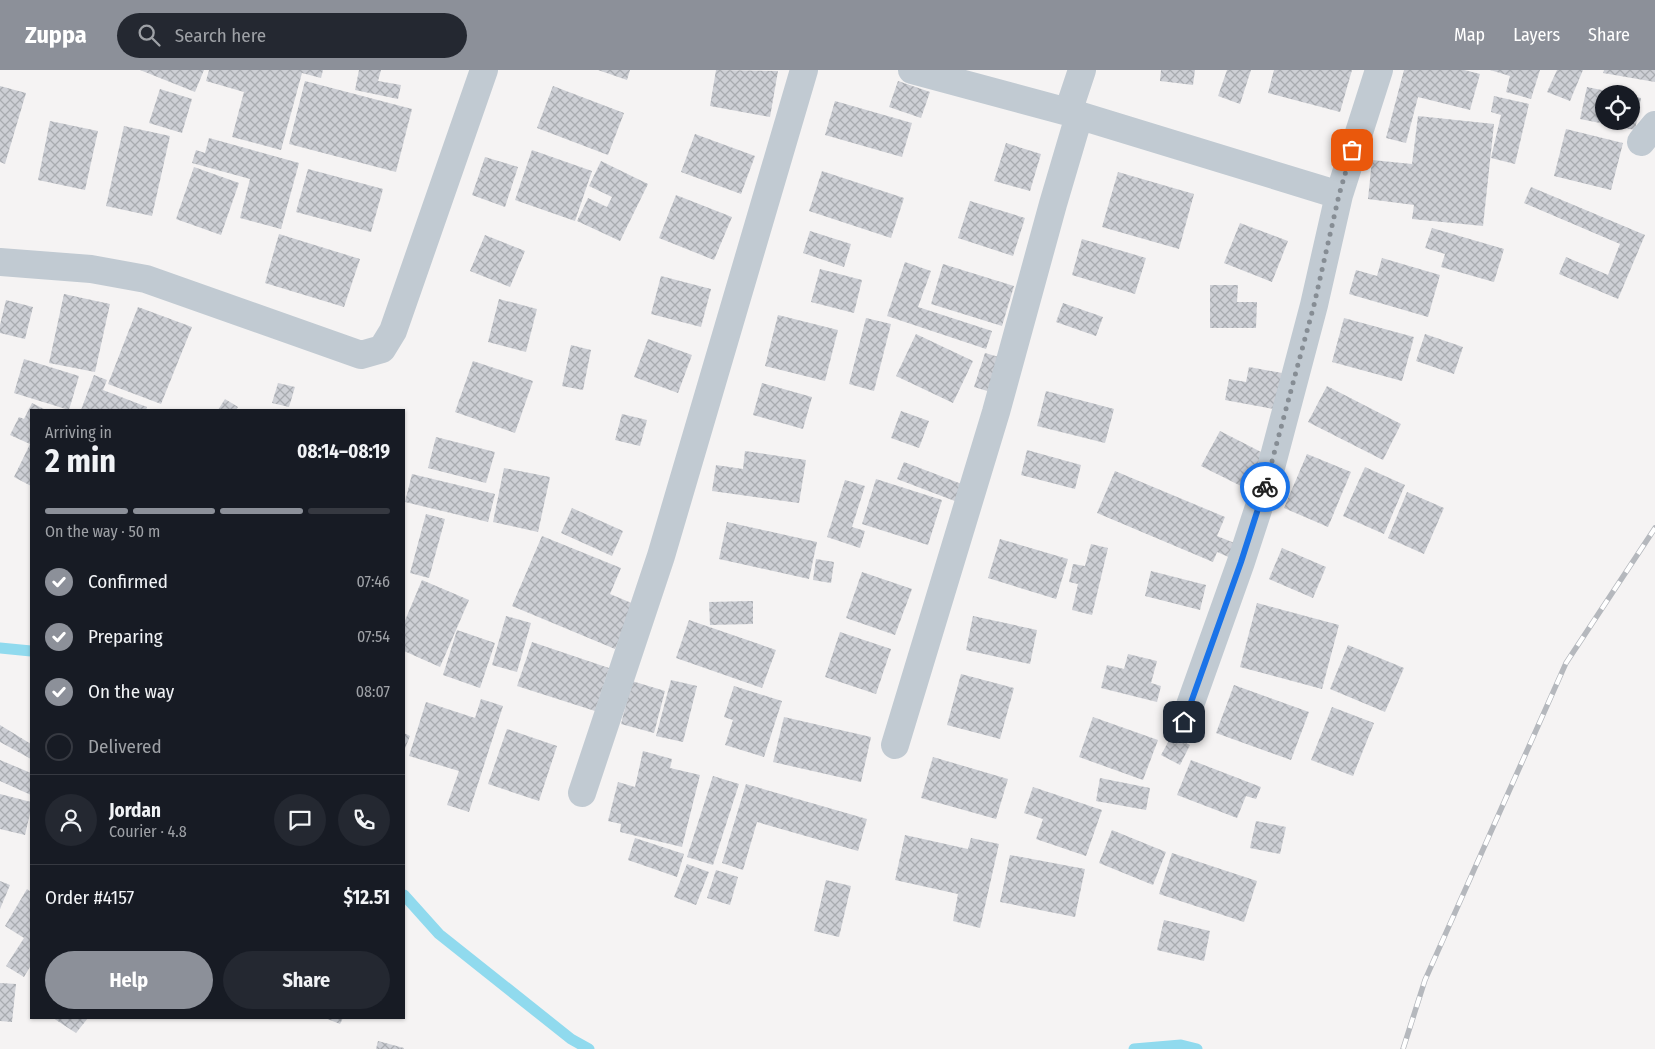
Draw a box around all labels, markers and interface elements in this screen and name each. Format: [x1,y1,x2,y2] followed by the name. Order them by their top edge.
[117,13,467,58] search box
[25,21,87,49] text: Zuppa
[135,21,163,49] icon: search
[175,24,266,47] text: Search here
[1454,24,1485,46] text: Map
[1513,24,1560,46] text: Layers
[1588,24,1630,46] text: Share
[1595,85,1640,130] map controls
[1595,85,1640,130] button: locate
[1331,129,1373,171] pin
[1338,136,1366,164] icon: bag
[45,423,112,442] text: Arriving in
[297,440,390,463] text: 08:14–08:19
[45,442,116,480] text: 2 min
[1240,462,1290,512] courier
[1251,473,1279,501] icon: bike
[45,522,160,541] text: On the way · 50 m
[45,568,73,596] icon: check
[88,570,168,593] text: Confirmed
[356,572,390,591] text: 07:46
[45,623,73,651] icon: check
[88,625,163,648] text: Preparing
[357,627,390,646] text: 07:54
[45,678,73,706] icon: check
[88,680,174,703] text: On the way
[356,682,390,701] text: 08:07
[1163,701,1205,743] pin
[1170,708,1198,736] icon: home
[88,735,162,758] text: Delivered
[45,794,97,846] button: person
[274,794,326,846] button: chat
[338,794,390,846] button: phone
[109,799,161,822] text: Jordan
[109,822,187,841] text: Courier · 4.8
[45,886,134,909] text: Order #4157
[344,886,390,909] text: $12.51
[45,951,213,1009] button: Help
[223,951,390,1009] button: Share

